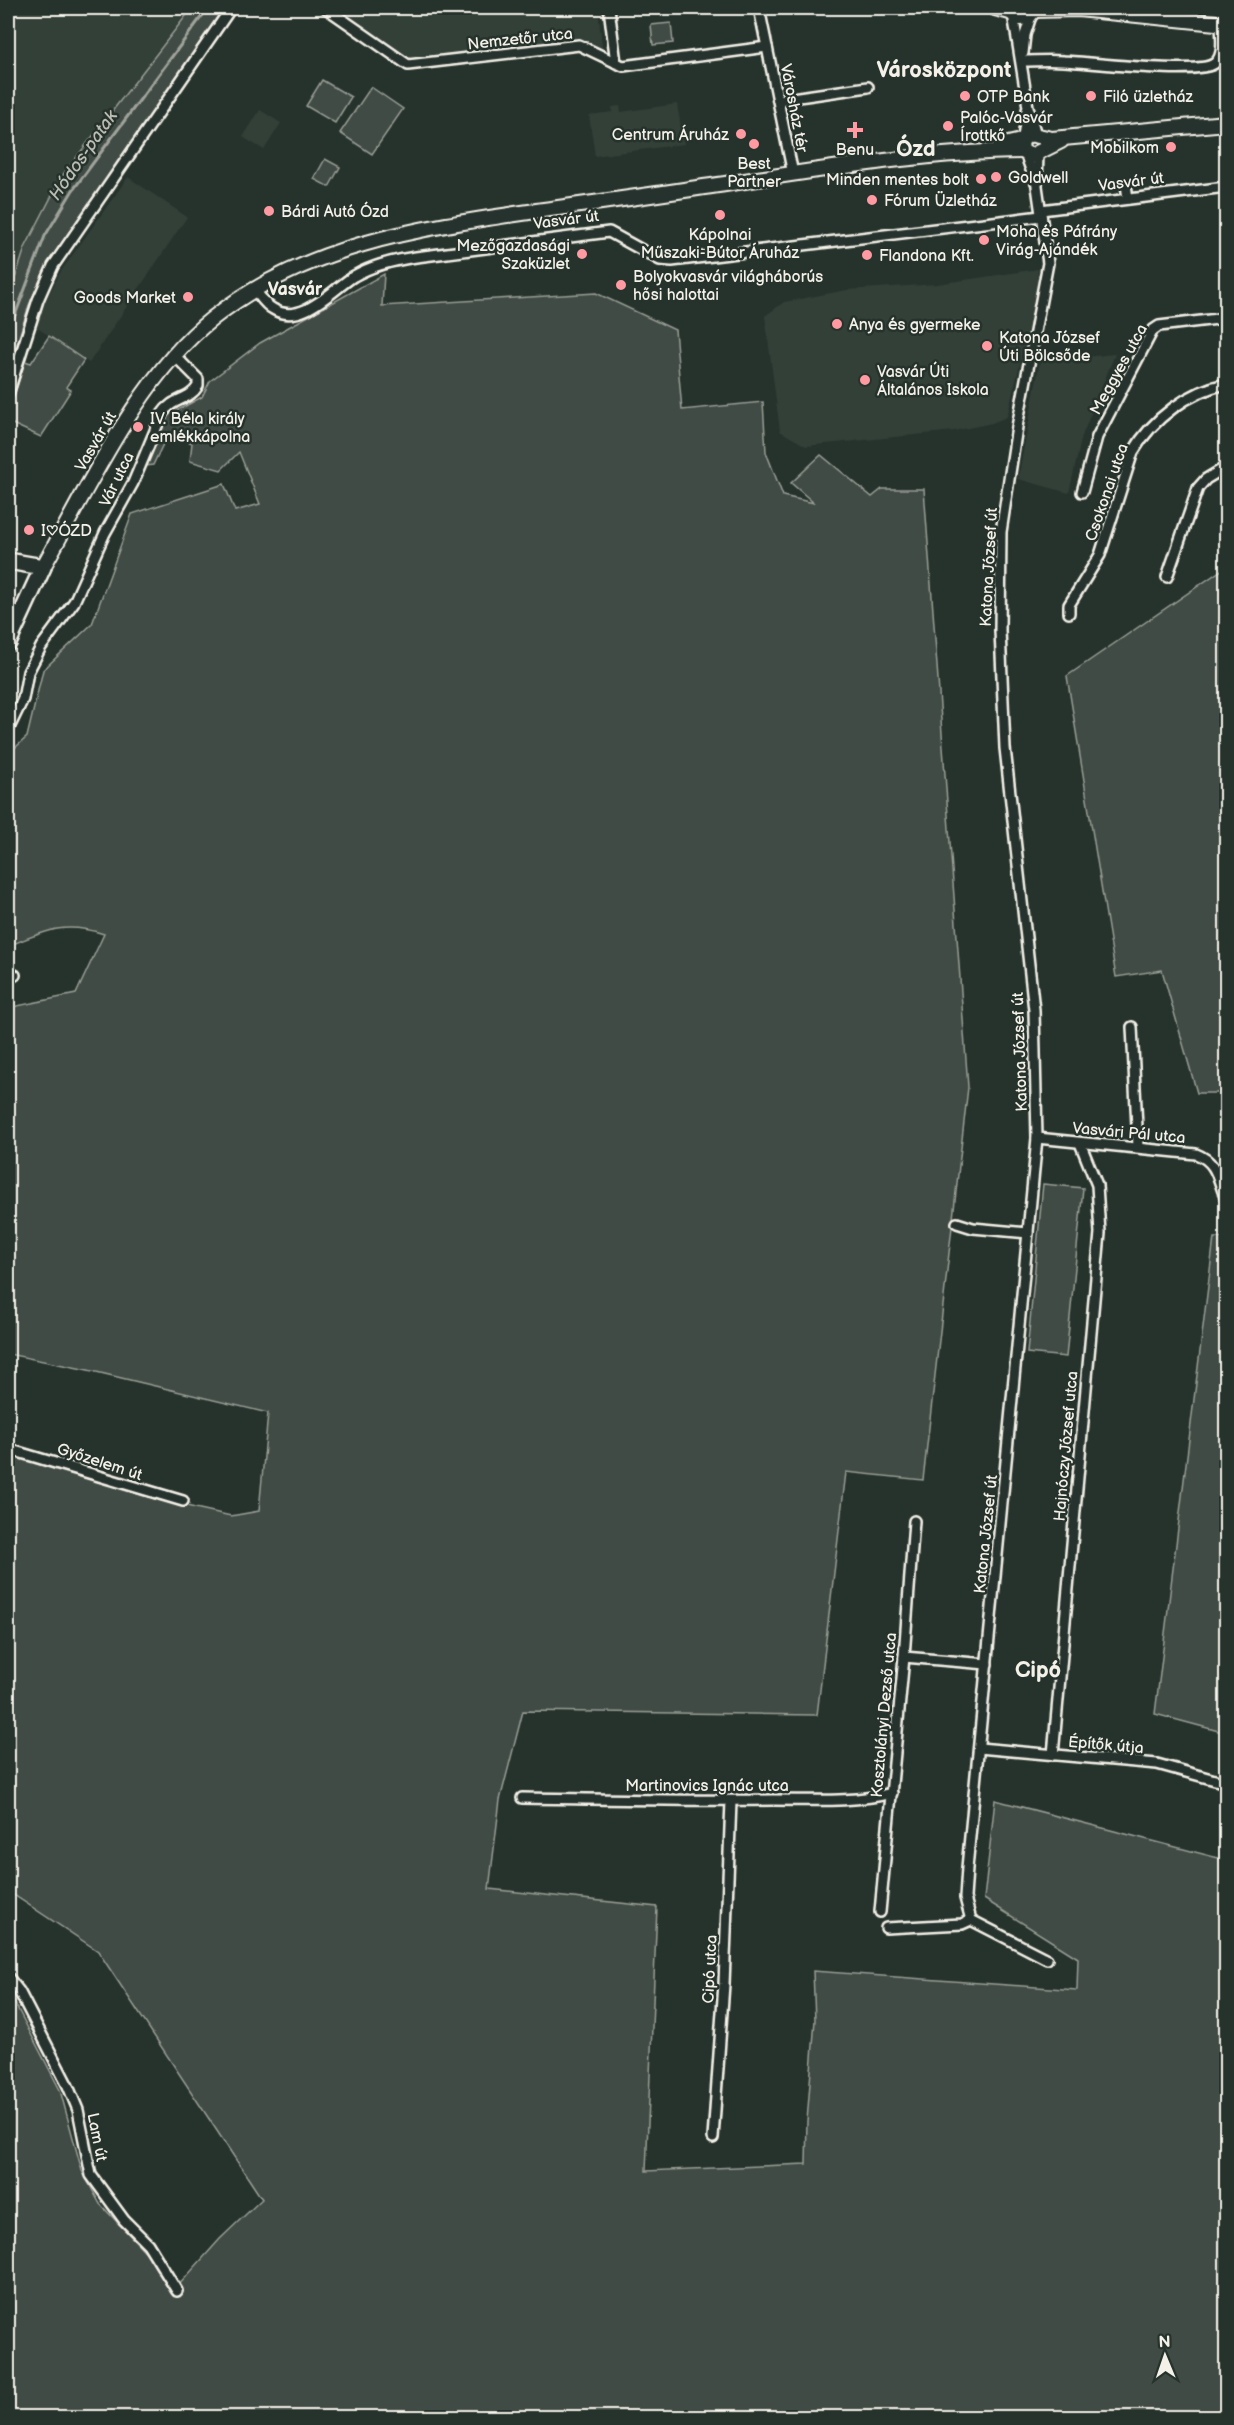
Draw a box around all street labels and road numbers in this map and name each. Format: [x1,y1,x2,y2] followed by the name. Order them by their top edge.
[466,25,574,54] street label: Nemzetőr utca
[776,62,811,154] street label: Városház tér
[1097,169,1165,196] street label: Vasvár út
[532,207,600,234] street label: Vasvár út
[1087,321,1152,418] street label: Meggyes utca
[72,408,121,475] street label: Vasvár út
[1082,441,1133,544] street label: Csokonai utca
[96,449,139,510] street label: Vár utca
[977,507,1002,627] street label: Katona József út
[1009,992,1032,1112] street label: Katona József út
[1072,1119,1186,1148] street label: Vasvári Pál utca
[1050,1370,1083,1522] street label: Hajnóczy József utca
[54,1440,145,1485] street label: Győzelem út
[971,1474,1002,1594] street label: Katona József út
[868,1632,901,1799] street label: Kosztolányi Dezső utca
[1067,1731,1145,1758] street label: Építők útja
[625,1777,789,1796] street label: Martinovics Ignác utca
[699,1934,722,2004] street label: Cipó utca
[83,2111,111,2163] street label: Lam út

